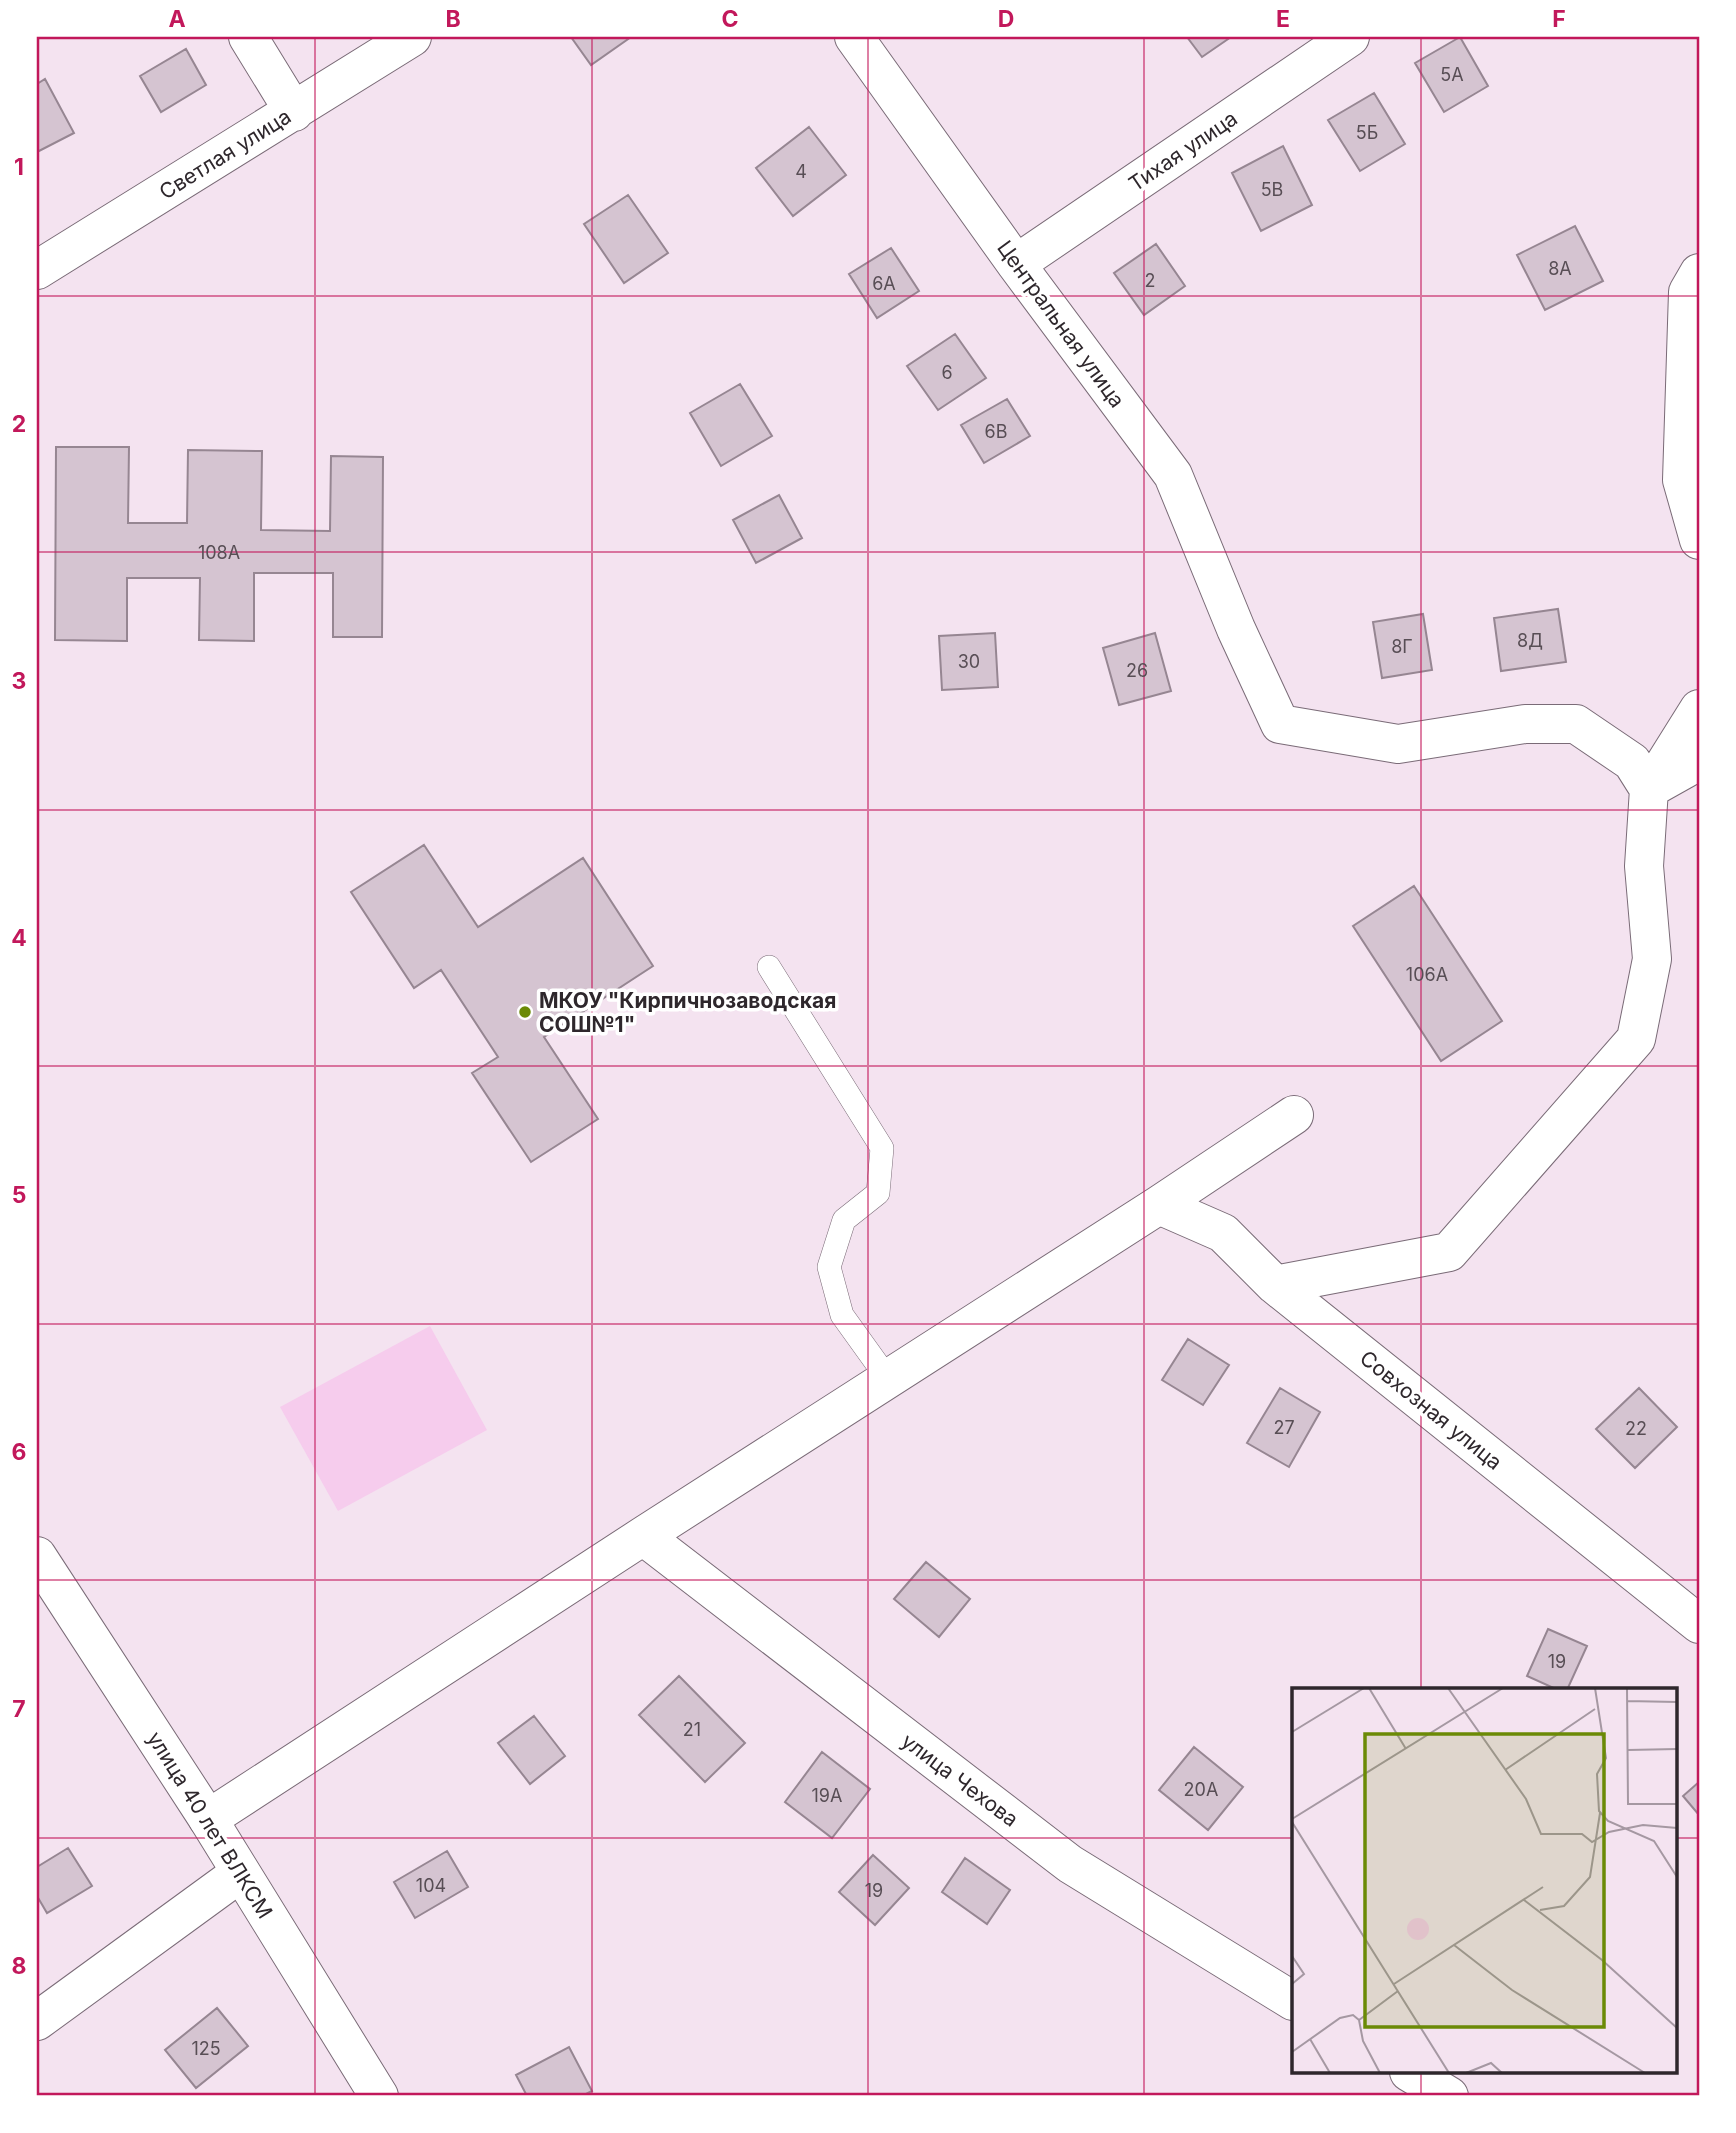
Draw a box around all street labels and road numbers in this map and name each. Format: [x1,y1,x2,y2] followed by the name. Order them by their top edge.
[155,104,295,204] street label: Светлая улица
[1124,106,1242,196] street label: Тихая улица
[992,236,1130,412] street label: Центральная улица
[1355,1345,1507,1475] street label: Совхозная улица
[142,1727,278,1923] street label: улица 40 лет ВЛКСМ
[897,1728,1023,1832] street label: улица Чехова

